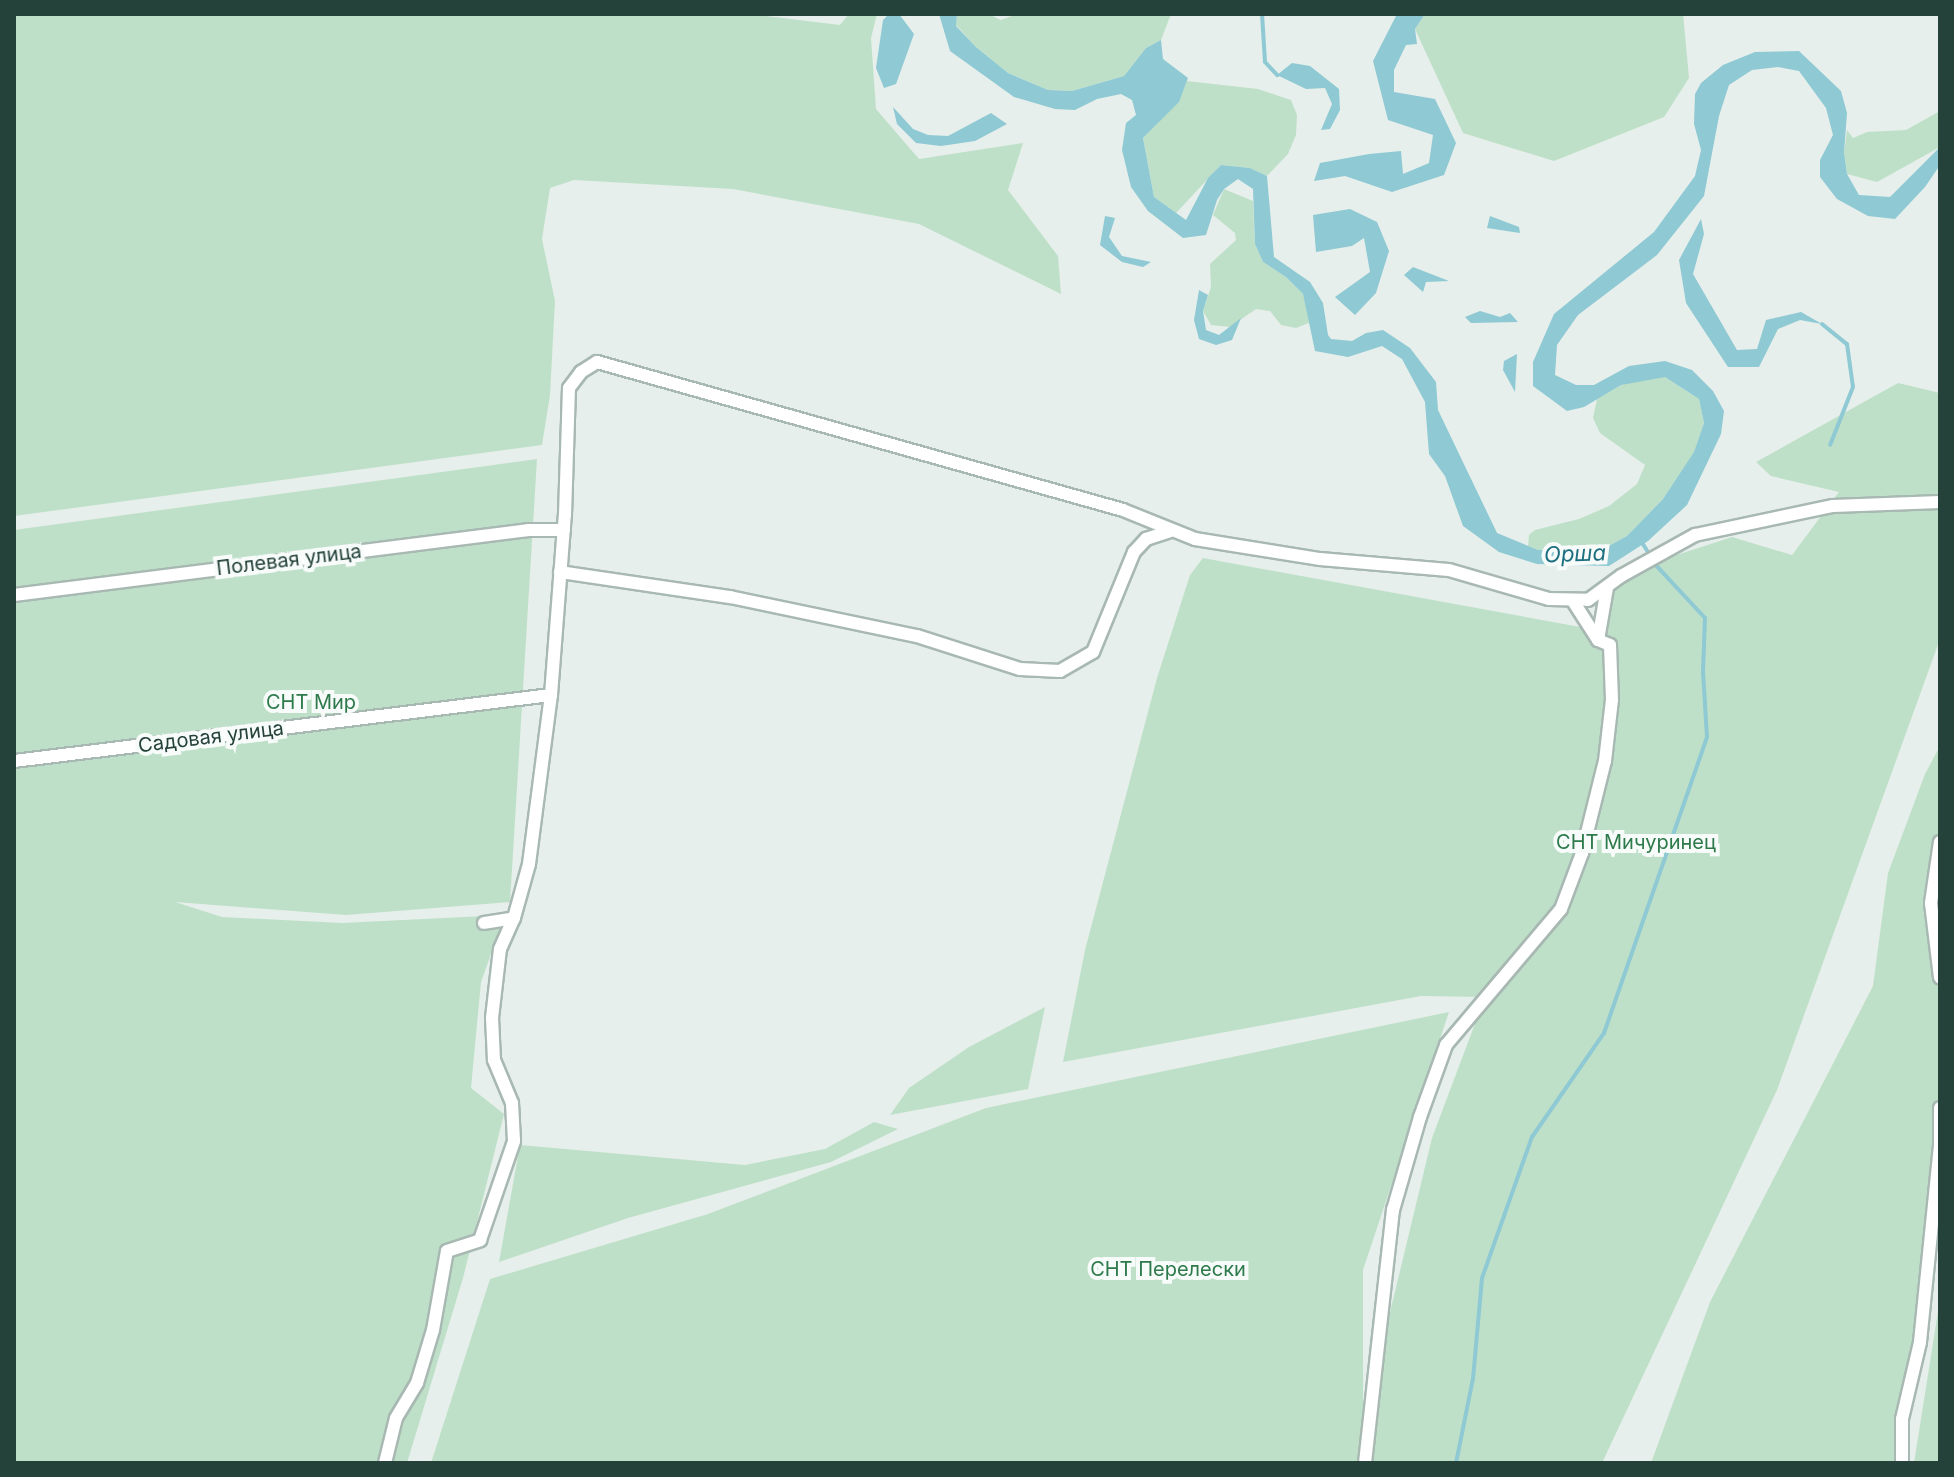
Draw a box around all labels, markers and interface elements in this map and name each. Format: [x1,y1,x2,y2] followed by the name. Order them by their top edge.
[215,539,363,581] street label: Полевая улица
[1544,540,1606,568] water label: Орша
[266,690,356,714] park label: СНТ Мир
[137,716,285,758] street label: Садовая улица
[1556,830,1716,854] park label: СНТ Мичуринец
[1090,1257,1246,1281] park label: СНТ Перелески

